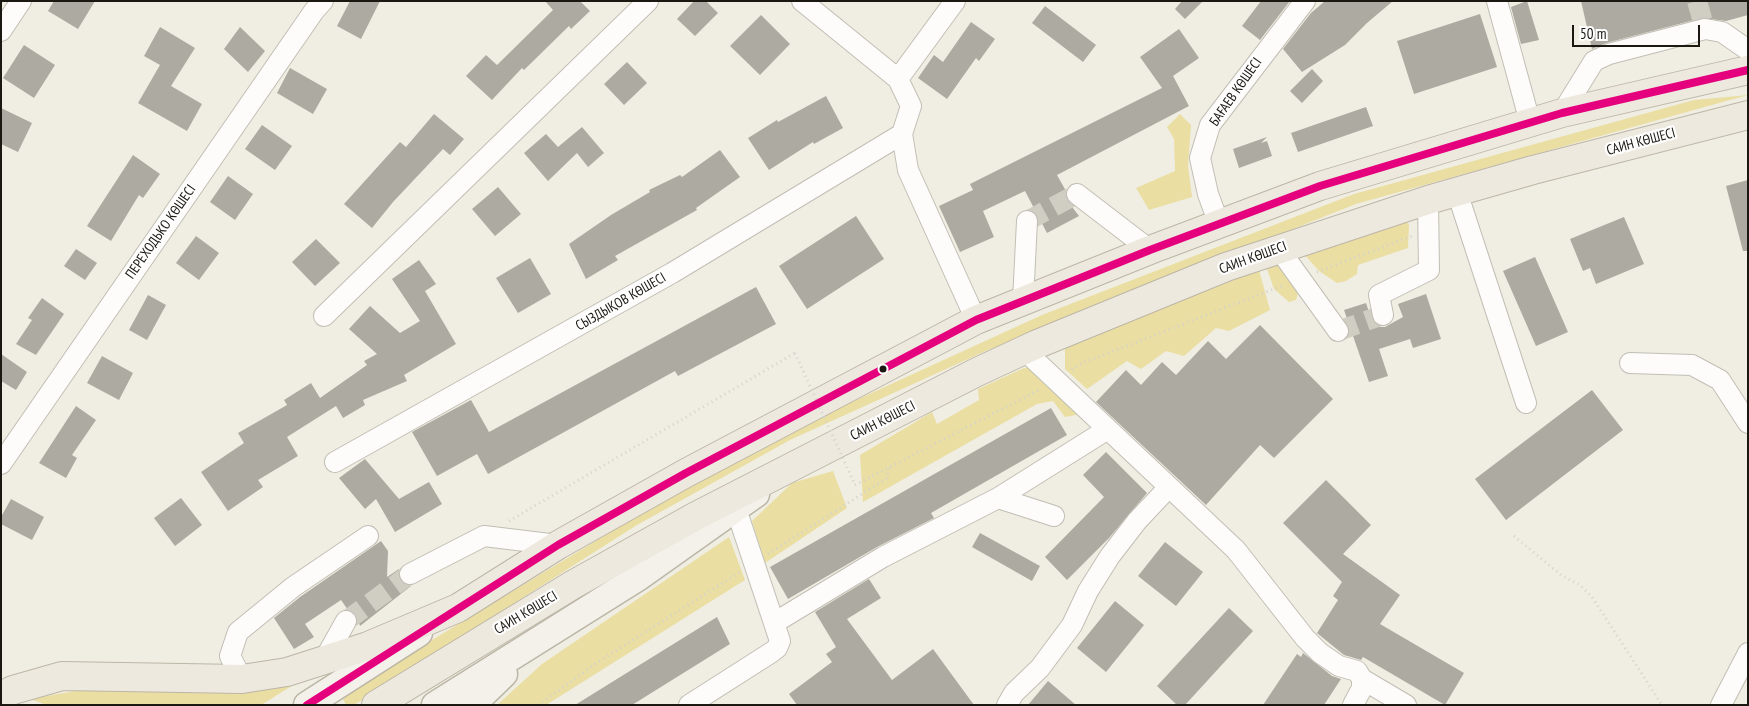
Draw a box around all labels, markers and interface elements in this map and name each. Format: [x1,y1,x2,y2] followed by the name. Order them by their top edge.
[1574,15,1702,47] scale bar
[1580,24,1606,43] text: 50 m
[1206,55,1266,129] street label: БАҒАЕВ КӨШЕСІ
[1605,125,1677,159] street label: САИН КӨШЕСІ
[122,182,200,282] street label: ПЕРЕХОДЬКО КӨШЕСІ
[1217,238,1289,278] street label: САИН КӨШЕСІ
[573,269,669,335] street label: СЫЗДЫҚОВ КӨШЕСІ
[878,364,888,374] unlabelled marker
[848,397,918,445] street label: САИН КӨШЕСІ
[491,588,561,638] street label: САИН КӨШЕСІ

